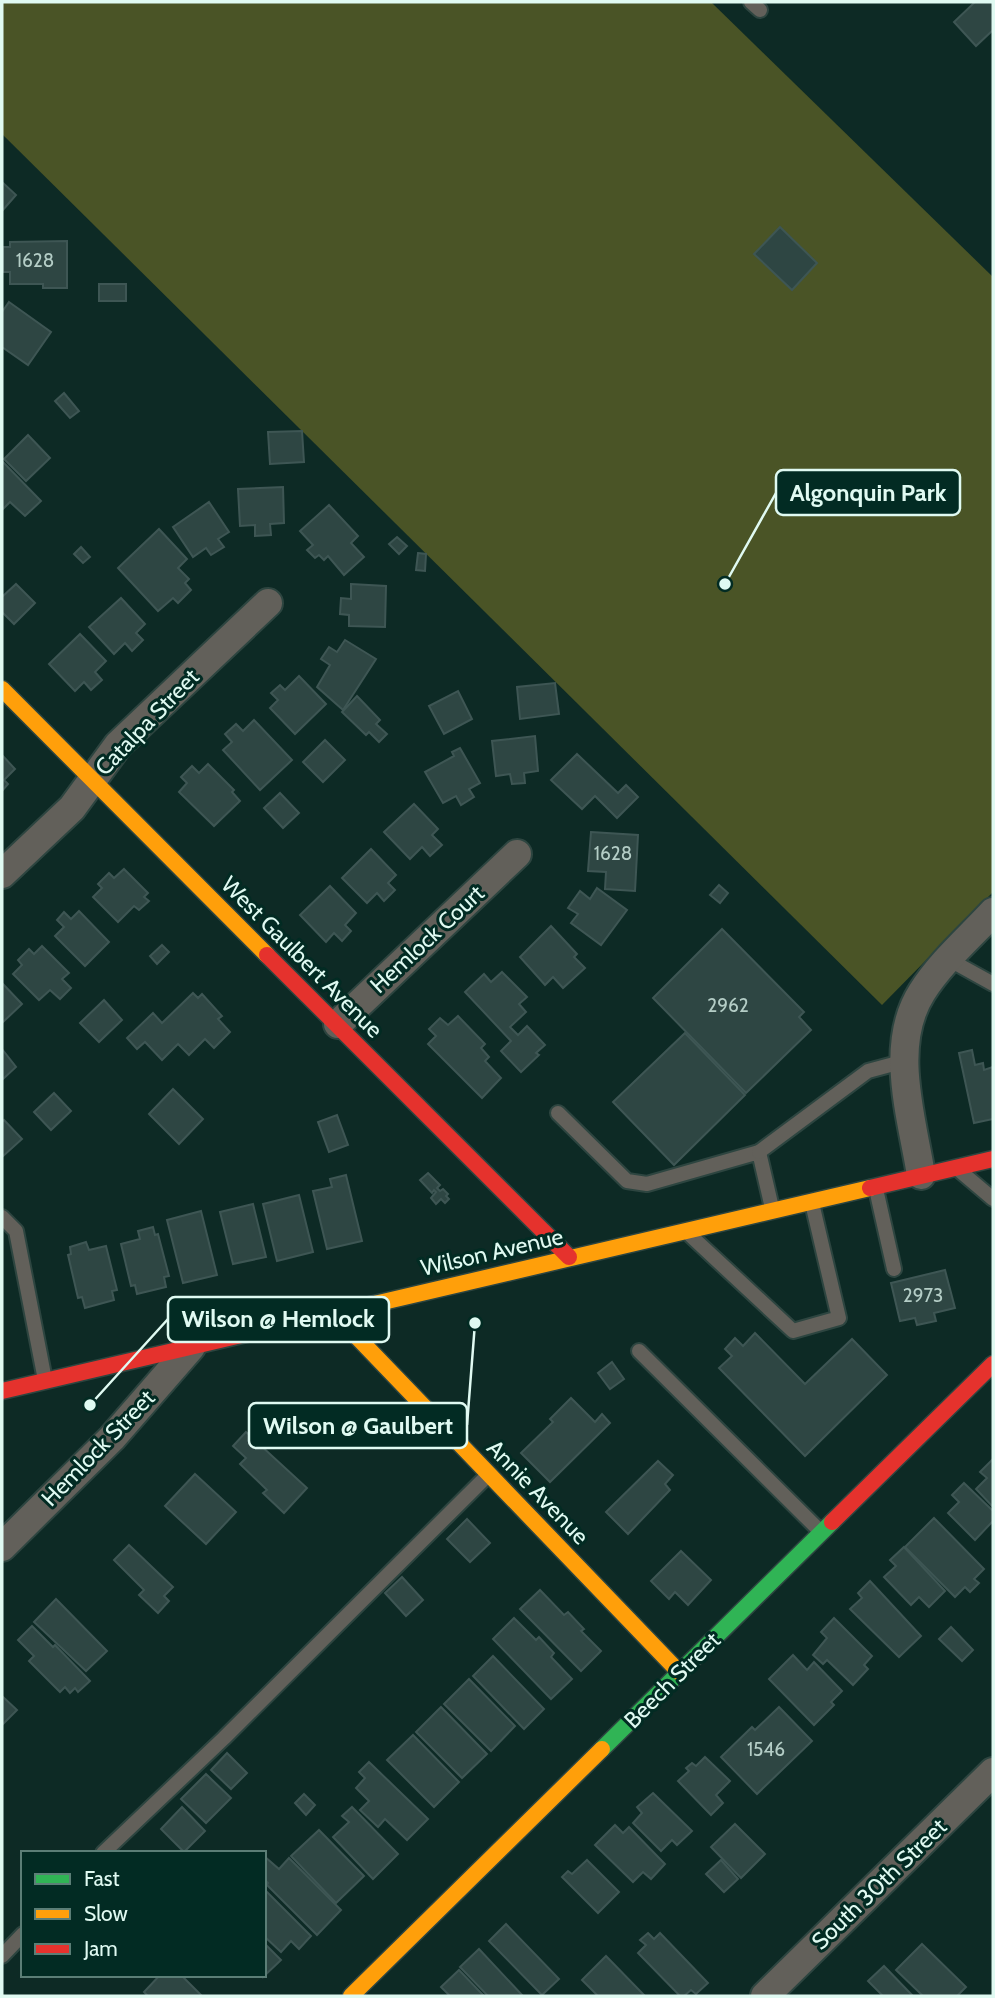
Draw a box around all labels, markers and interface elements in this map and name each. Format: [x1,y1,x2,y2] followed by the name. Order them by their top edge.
[16,249,54,272] house number: 1628
[776,470,960,515] callout: Algonquin Park
[790,478,947,507] text: Algonquin Park
[89,663,205,781] street label: Catalpa Street
[594,842,632,865] house number: 1628
[215,870,389,1044] street label: West Gaulbert Avenue
[364,879,490,999] street label: Hemlock Court
[707,994,749,1017] house number: 2962
[418,1222,566,1282] street label: Wilson Avenue
[903,1284,943,1307] house number: 2973
[168,1297,389,1342] callout: Wilson @ Hemlock
[181,1304,375,1333] text: Wilson @ Hemlock
[36,1384,161,1512] street label: Hemlock Street
[249,1403,467,1448] callout: Wilson @ Gaulbert
[263,1411,453,1440] text: Wilson @ Gaulbert
[481,1434,595,1550] street label: Annie Avenue
[618,1626,726,1734] street label: Beech Street
[747,1738,785,1761] house number: 1546
[806,1812,952,1955] street label: South 30th Street
[21,1851,266,1977] legend
[84,1866,120,1891] text: Fast
[84,1901,128,1926] text: Slow
[83,1936,118,1961] text: Jam

